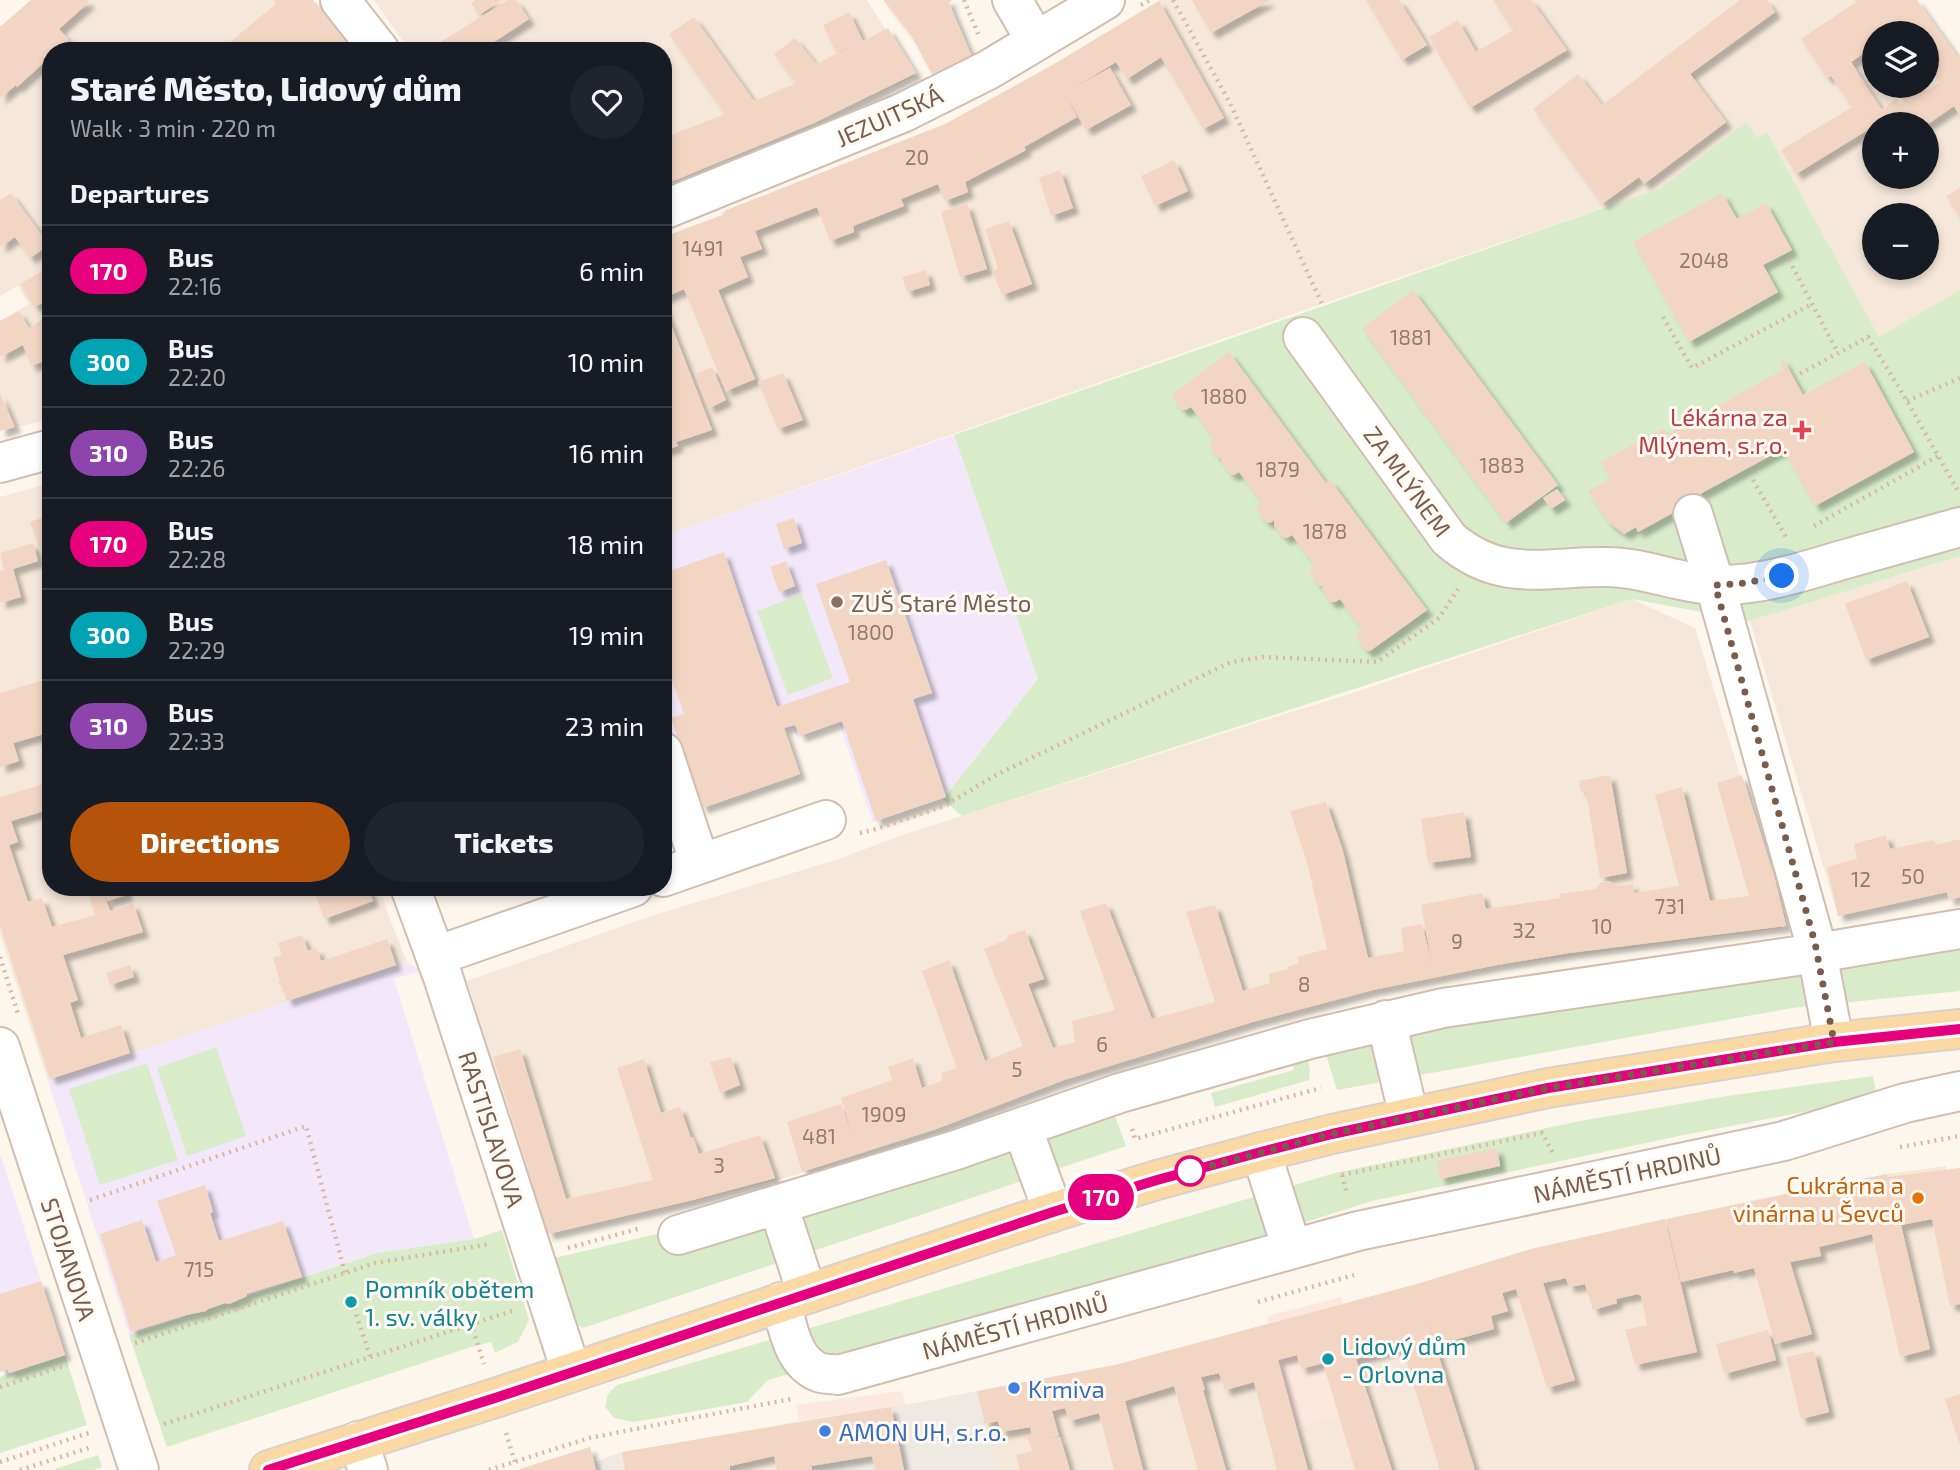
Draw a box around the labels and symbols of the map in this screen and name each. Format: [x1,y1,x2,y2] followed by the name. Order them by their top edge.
[831,80,947,152] street label: JEZUITSKÁ
[905,144,929,169] house number: 20
[682,235,724,260] house number: 1491
[1679,247,1729,272] house number: 2048
[1390,324,1432,349] house number: 1881
[1201,383,1247,408] house number: 1880
[1638,402,1788,459] place label: Lékárna za Mlýnem, s.r.o.
[1358,420,1458,542] street label: ZA MLÝNEM
[1794,422,1810,438] marker: Lékárna za Mlýnem, s.r.o.
[1479,452,1525,477] house number: 1883
[1256,456,1300,481] house number: 1879
[1303,518,1347,543] house number: 1878
[1764,558,1799,593] your location
[851,588,1031,617] place label: ZUŠ Staré Město
[829,594,845,610] marker: ZUŠ Staré Město
[848,619,894,644] house number: 1800
[1901,863,1925,888] house number: 50
[1851,866,1871,891] house number: 12
[1655,893,1685,918] house number: 731
[1591,913,1613,938] house number: 10
[1512,917,1536,942] house number: 32
[1451,928,1463,953] house number: 9
[1298,971,1310,996] house number: 8
[1096,1031,1108,1056] house number: 6
[453,1047,531,1211] street label: RASTISLAVOVA
[1011,1056,1023,1081] house number: 5
[861,1101,907,1126] house number: 1909
[802,1123,836,1148] house number: 481
[1530,1140,1724,1208] street label: NÁMĚSTÍ HRDINŮ
[713,1152,725,1177] house number: 3
[1175,1156,1205,1186] unlabelled marker
[1733,1170,1904,1227] place label: Cukrárna a vinárna u Ševců
[1061,1174,1141,1220] line badge: 170
[1910,1190,1926,1206] marker: Cukrárna a vinárna u Ševců
[36,1194,102,1324] street label: STOJANOVA
[184,1256,214,1281] house number: 715
[365,1274,534,1331] place label: Pomník obětem 1. sv. války
[919,1287,1111,1365] street label: NÁMĚSTÍ HRDINŮ
[343,1294,359,1310] marker: Pomník obětem 1. sv. války
[1342,1331,1466,1388] place label: Lidový dům - Orlovna
[1320,1351,1336,1367] marker: Lidový dům - Orlovna
[1028,1374,1105,1403] place label: Krmiva
[1006,1380,1022,1396] marker: Krmiva
[839,1417,1007,1446] place label: AMON UH, s.r.o.
[817,1423,833,1439] marker: AMON UH, s.r.o.

